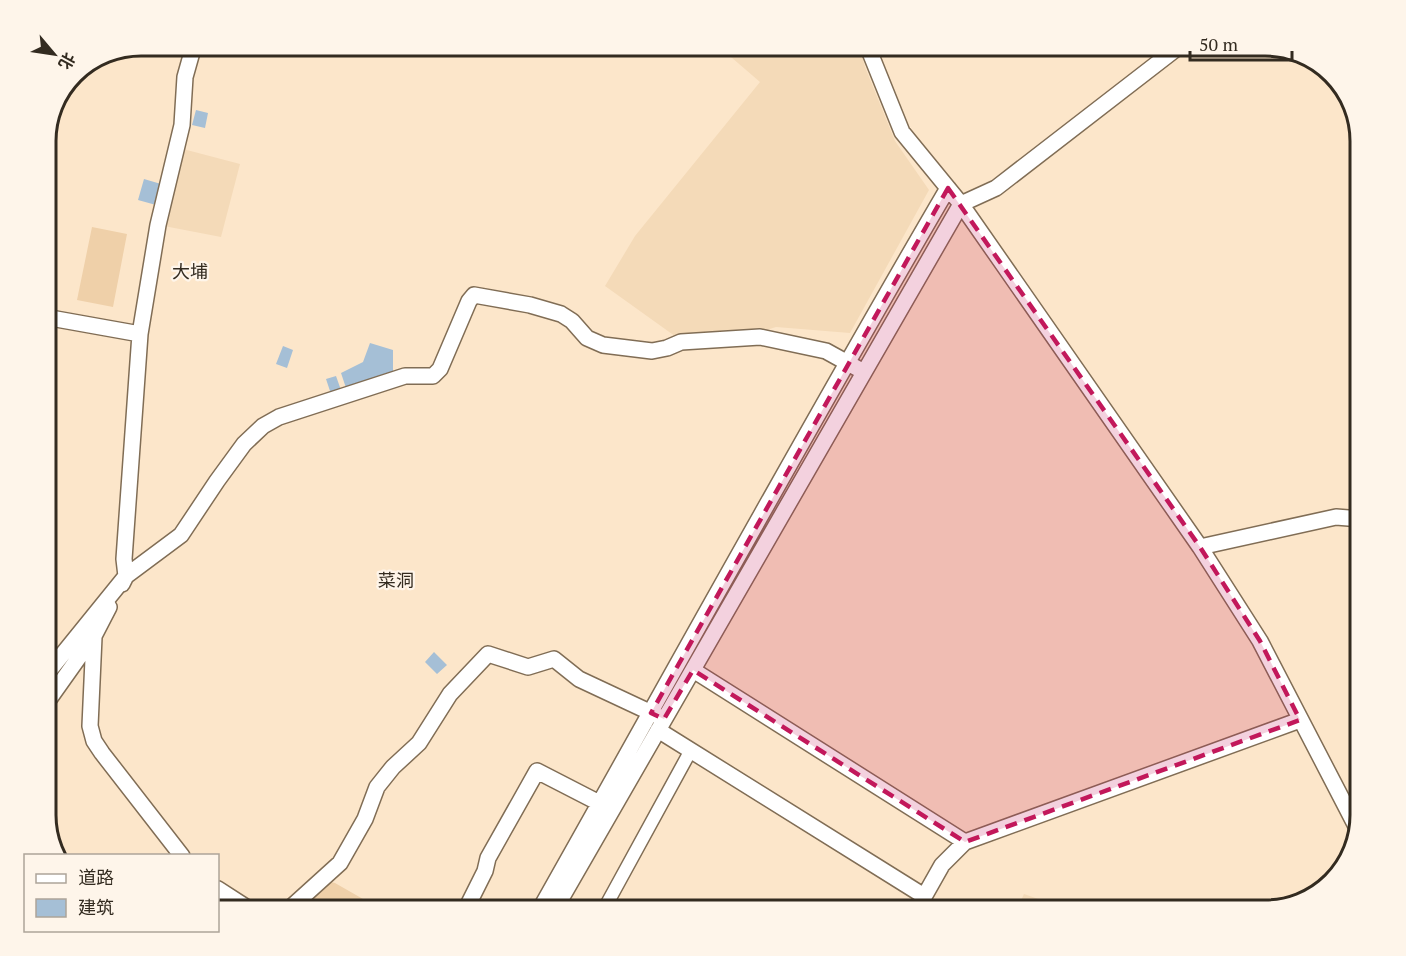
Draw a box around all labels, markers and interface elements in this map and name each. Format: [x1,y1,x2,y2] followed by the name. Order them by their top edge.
[24,24,84,84] north arrow
[1190,24,1292,62] scale bar
[1199,32,1239,56] text: 50 m
[54,49,81,74] text: 北
[172,259,208,283] district label: 大埔
[378,568,414,592] district label: 菜洞
[24,854,219,932] legend
[78,865,114,889] text: 道路
[78,895,114,919] text: 建筑

